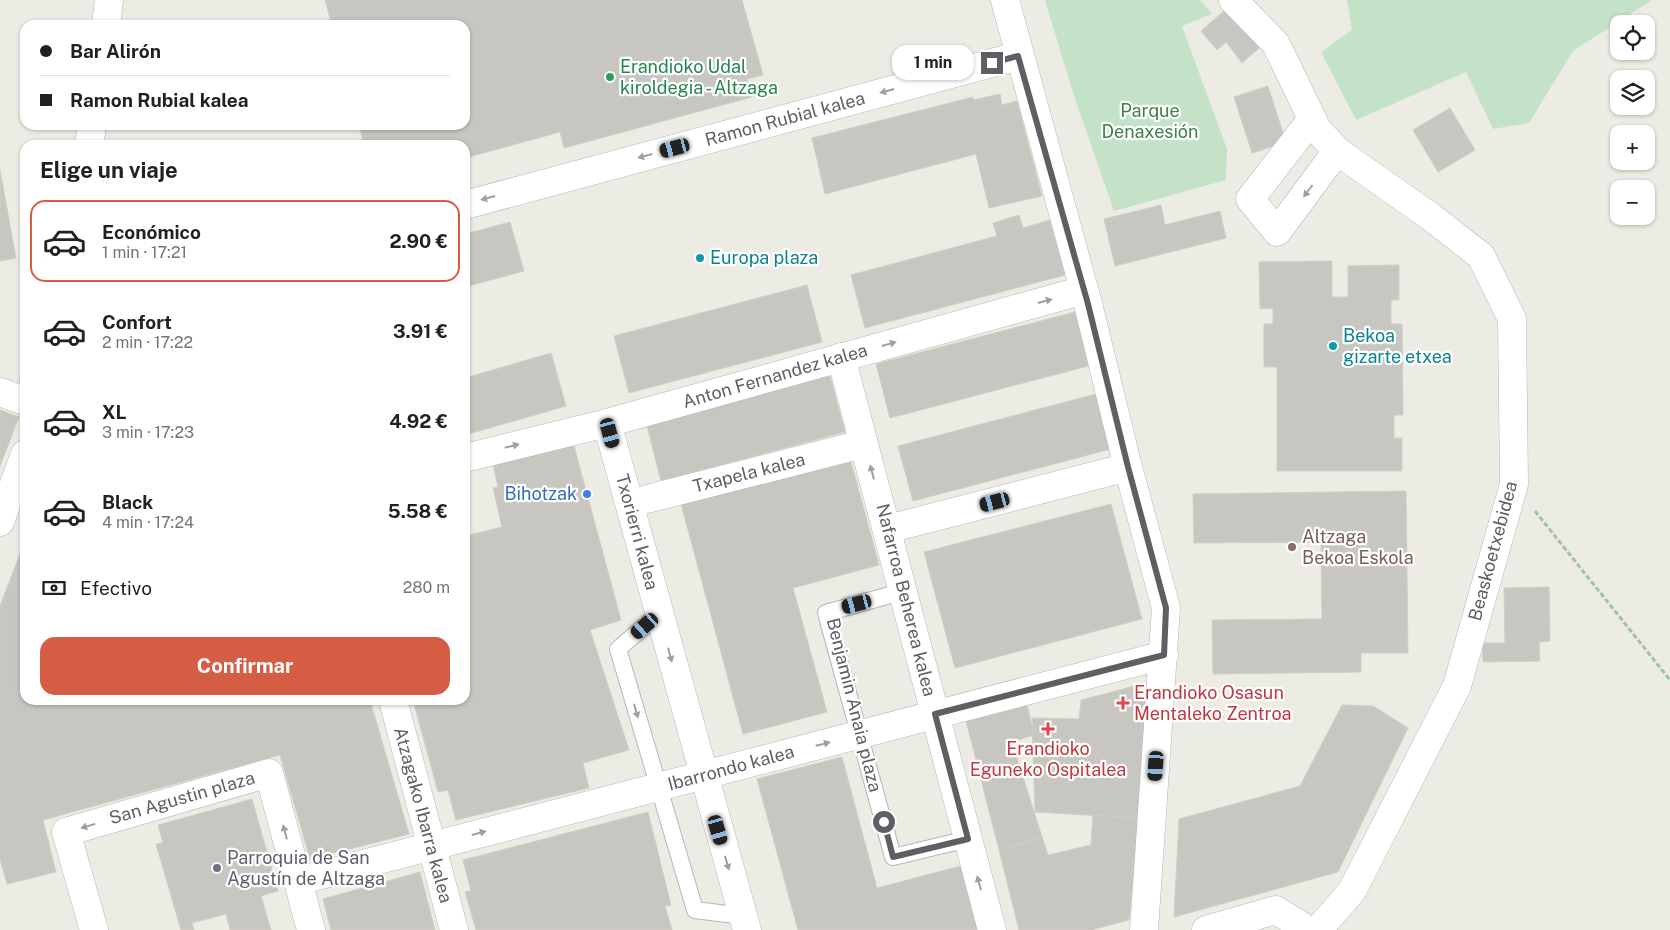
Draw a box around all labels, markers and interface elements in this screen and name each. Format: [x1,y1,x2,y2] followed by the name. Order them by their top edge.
[1610,15,1655,225] map controls
[1610,15,1655,60] button: locate
[70,40,161,62] text: Bar Alirón
[892,46,974,80] callout: 1 min
[981,52,1003,74] route end
[914,53,952,72] text: 1 min
[620,56,778,98] place label: Erandioko Udal kiroldegia - Altzaga
[1610,70,1655,115] button: layers
[604,71,616,83] marker: Erandioko Udal kiroldegia - Altzaga
[703,87,867,150] street label: Ramon Rubial kalea
[879,88,894,96] one-way arrow
[70,89,248,111] text: Ramon Rubial kalea
[1102,100,1198,142] park label: Parque Denaxesión
[1610,125,1655,170] button: +
[658,137,691,159] car
[638,152,653,160] one-way arrow
[40,157,178,183] text: Elige un viaje
[1610,180,1655,225] button: −
[1303,184,1313,198] one-way arrow
[481,195,496,203] one-way arrow
[42,219,87,264] icon: car
[102,221,201,243] text: Económico
[389,230,448,252] text: 2.90 €
[102,243,187,262] text: 1 min · 17:21
[710,247,818,268] place label: Europa plaza
[694,252,706,264] marker: Europa plaza
[1038,296,1053,304] one-way arrow
[42,309,87,354] icon: car
[102,311,172,333] text: Confort
[393,320,448,342] text: 3.91 €
[1343,325,1452,367] place label: Bekoa gizarte etxea
[102,333,193,352] text: 2 min · 17:22
[680,339,870,412] street label: Anton Fernandez kalea
[881,340,896,348] one-way arrow
[1327,340,1339,352] marker: Bekoa gizarte etxea
[42,399,87,444] icon: car
[102,401,127,423] text: XL
[389,410,448,432] text: 4.92 €
[598,417,621,449] car
[102,423,194,442] text: 3 min · 17:23
[505,442,520,450] one-way arrow
[691,448,807,497] street label: Txapela kalea
[868,464,876,479] one-way arrow
[612,472,663,592] street label: Txorierri kalea
[1464,479,1521,623] street label: Beaskoetxebidea
[504,483,577,504] place label: Bihotzak
[581,488,593,500] marker: Bihotzak
[42,489,87,534] icon: car
[102,491,153,513] text: Black
[978,491,1011,513] car
[388,500,448,522] text: 5.58 €
[872,501,941,698] street label: Nafarroa Beherea kalea
[102,513,194,532] text: 4 min · 17:24
[1302,526,1414,568] place label: Altzaga Bekoa Eskola
[1286,541,1298,553] marker: Altzaga Bekoa Eskola
[40,574,68,602] icon: cash
[80,577,152,599] text: Efectivo
[403,578,450,597] text: 280 m
[840,593,873,615] car
[628,610,661,642] car
[823,616,886,794] street label: Benjamin Anaia plaza
[40,637,450,695] button: Confirmar
[666,648,674,663] one-way arrow
[1134,682,1292,724] place label: Erandioko Osasun Mentaleko Zentroa
[1116,696,1130,710] marker: Erandioko Osasun Mentaleko Zentroa
[632,703,640,719] one-way arrow
[1041,722,1055,736] marker: Erandioko Eguneko Ospitalea
[390,725,457,905] street label: Atzagako Ibarra kalea
[970,738,1126,780] place label: Erandioko Eguneko Ospitalea
[815,740,830,748] one-way arrow
[665,741,796,795] street label: Ibarrondo kalea
[1147,751,1164,781] car
[107,767,257,828] street label: San Agustin plaza
[873,811,895,833] route start
[706,814,729,846] car
[80,822,95,830] one-way arrow
[281,825,289,840] one-way arrow
[472,829,487,837] one-way arrow
[227,847,385,889] place label: Parroquia de San Agustín de Altzaga
[724,855,732,870] one-way arrow
[211,862,223,874] marker: Parroquia de San Agustín de Altzaga
[975,875,983,890] one-way arrow

